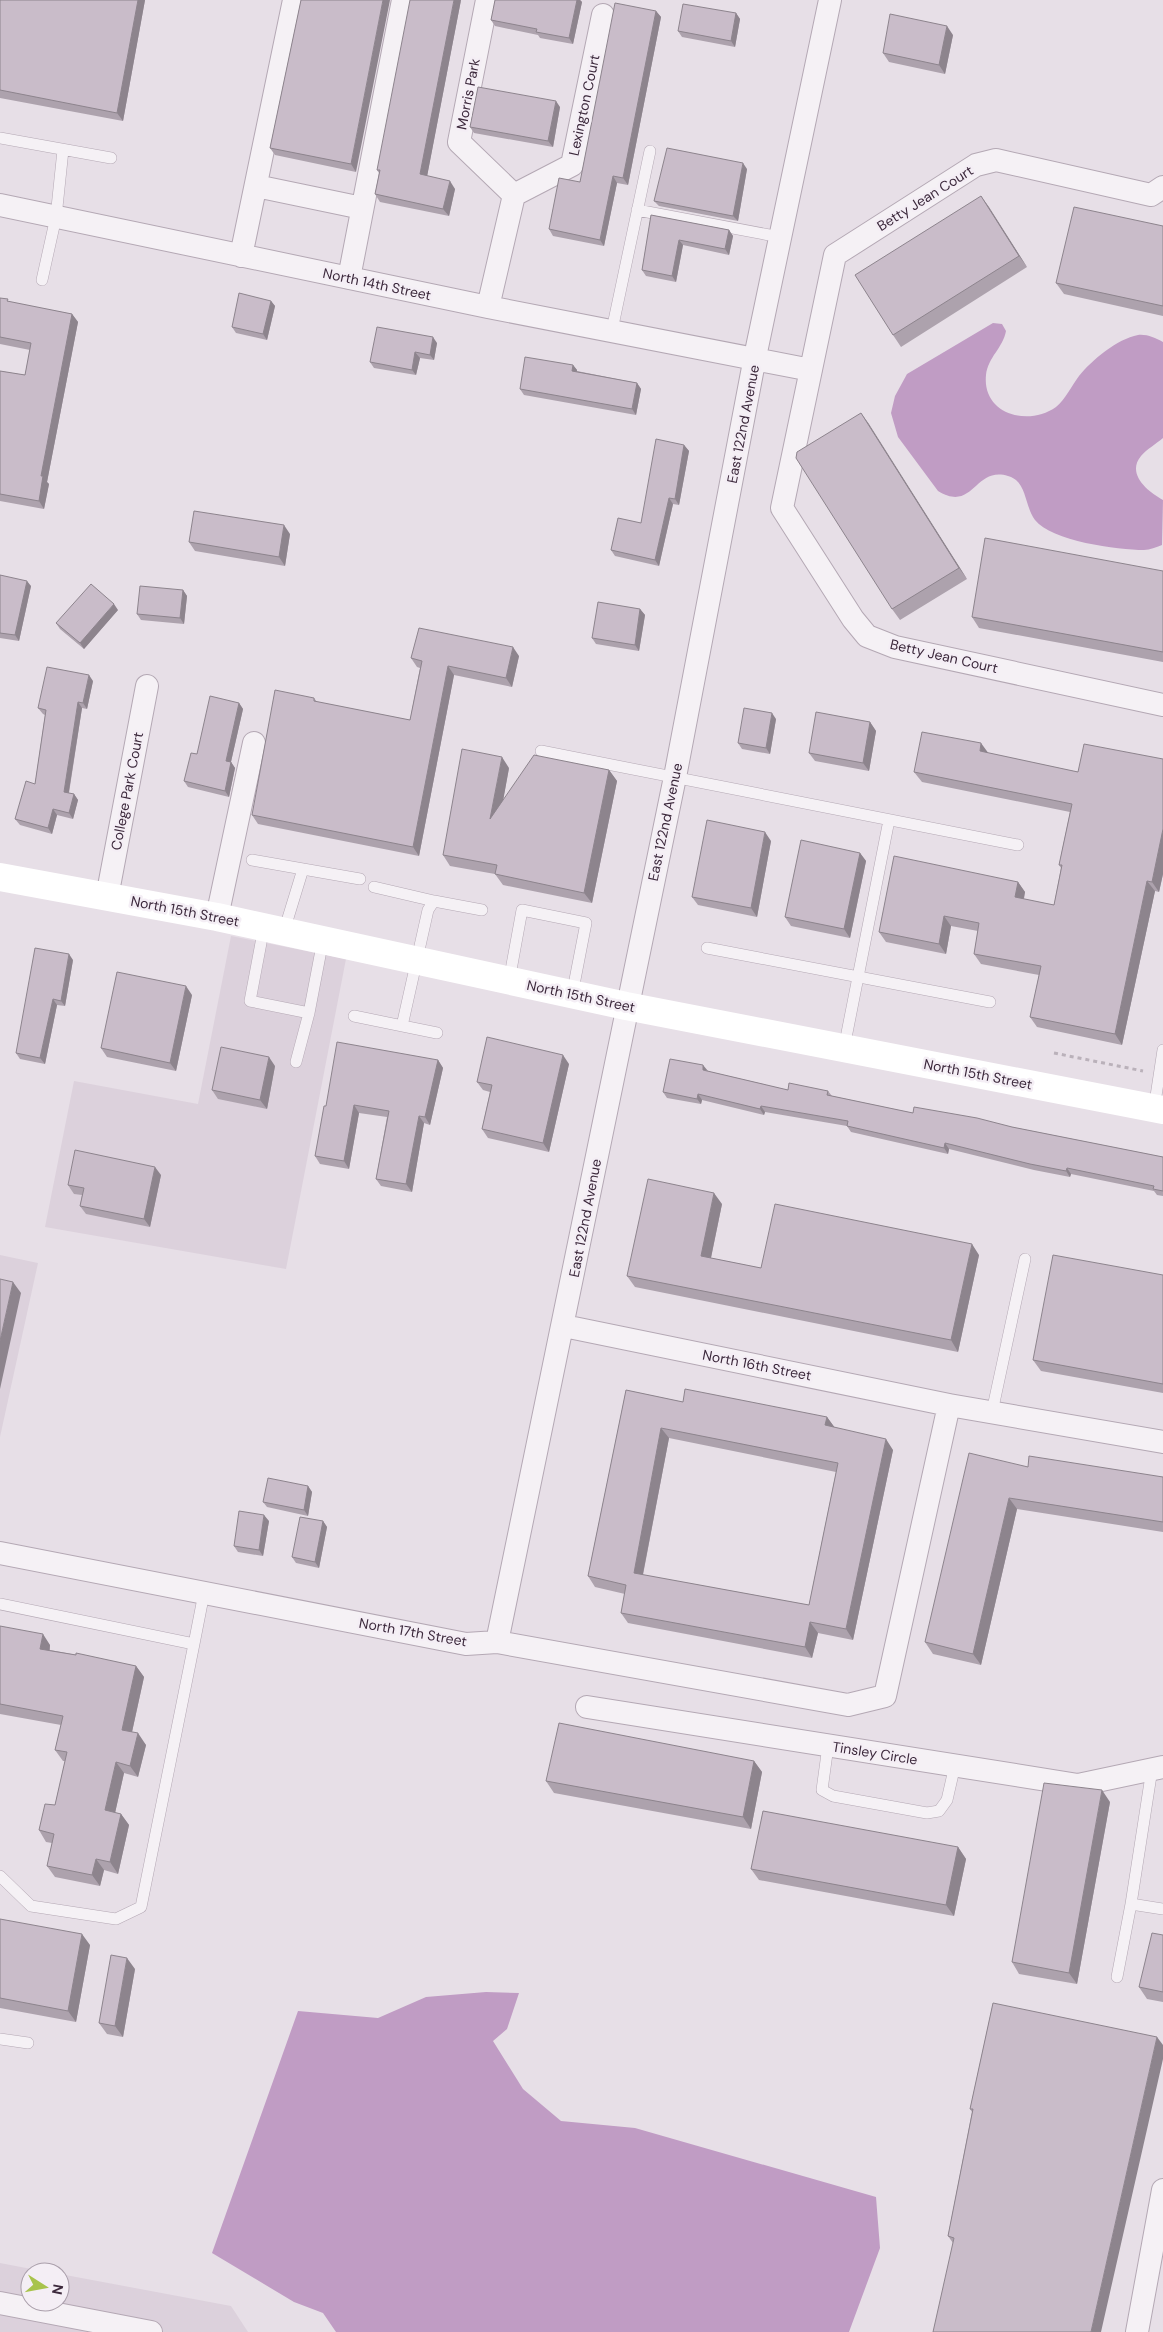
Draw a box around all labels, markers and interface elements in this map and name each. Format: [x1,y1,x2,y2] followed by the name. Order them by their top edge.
[564,53,604,157] street label: Lexington Court
[452,57,484,131] street label: Morris Park
[874,161,976,235] street label: Betty Jean Court
[321,264,433,304] street label: North 14th Street
[723,363,763,485] street label: East 122nd Avenue
[888,635,1000,677] street label: Betty Jean Court
[107,730,147,852] street label: College Park Court
[644,761,686,883] street label: East 122nd Avenue
[129,892,241,930] street label: North 15th Street
[525,976,637,1016] street label: North 15th Street
[922,1055,1034,1093] street label: North 15th Street
[565,1157,605,1279] street label: East 122nd Avenue
[701,1346,813,1384] street label: North 16th Street
[358,1614,468,1650] street label: North 17th Street
[831,1737,919,1769] street label: Tinsley Circle
[20,2262,70,2312] north arrow
[48,2283,68,2296] text: N

